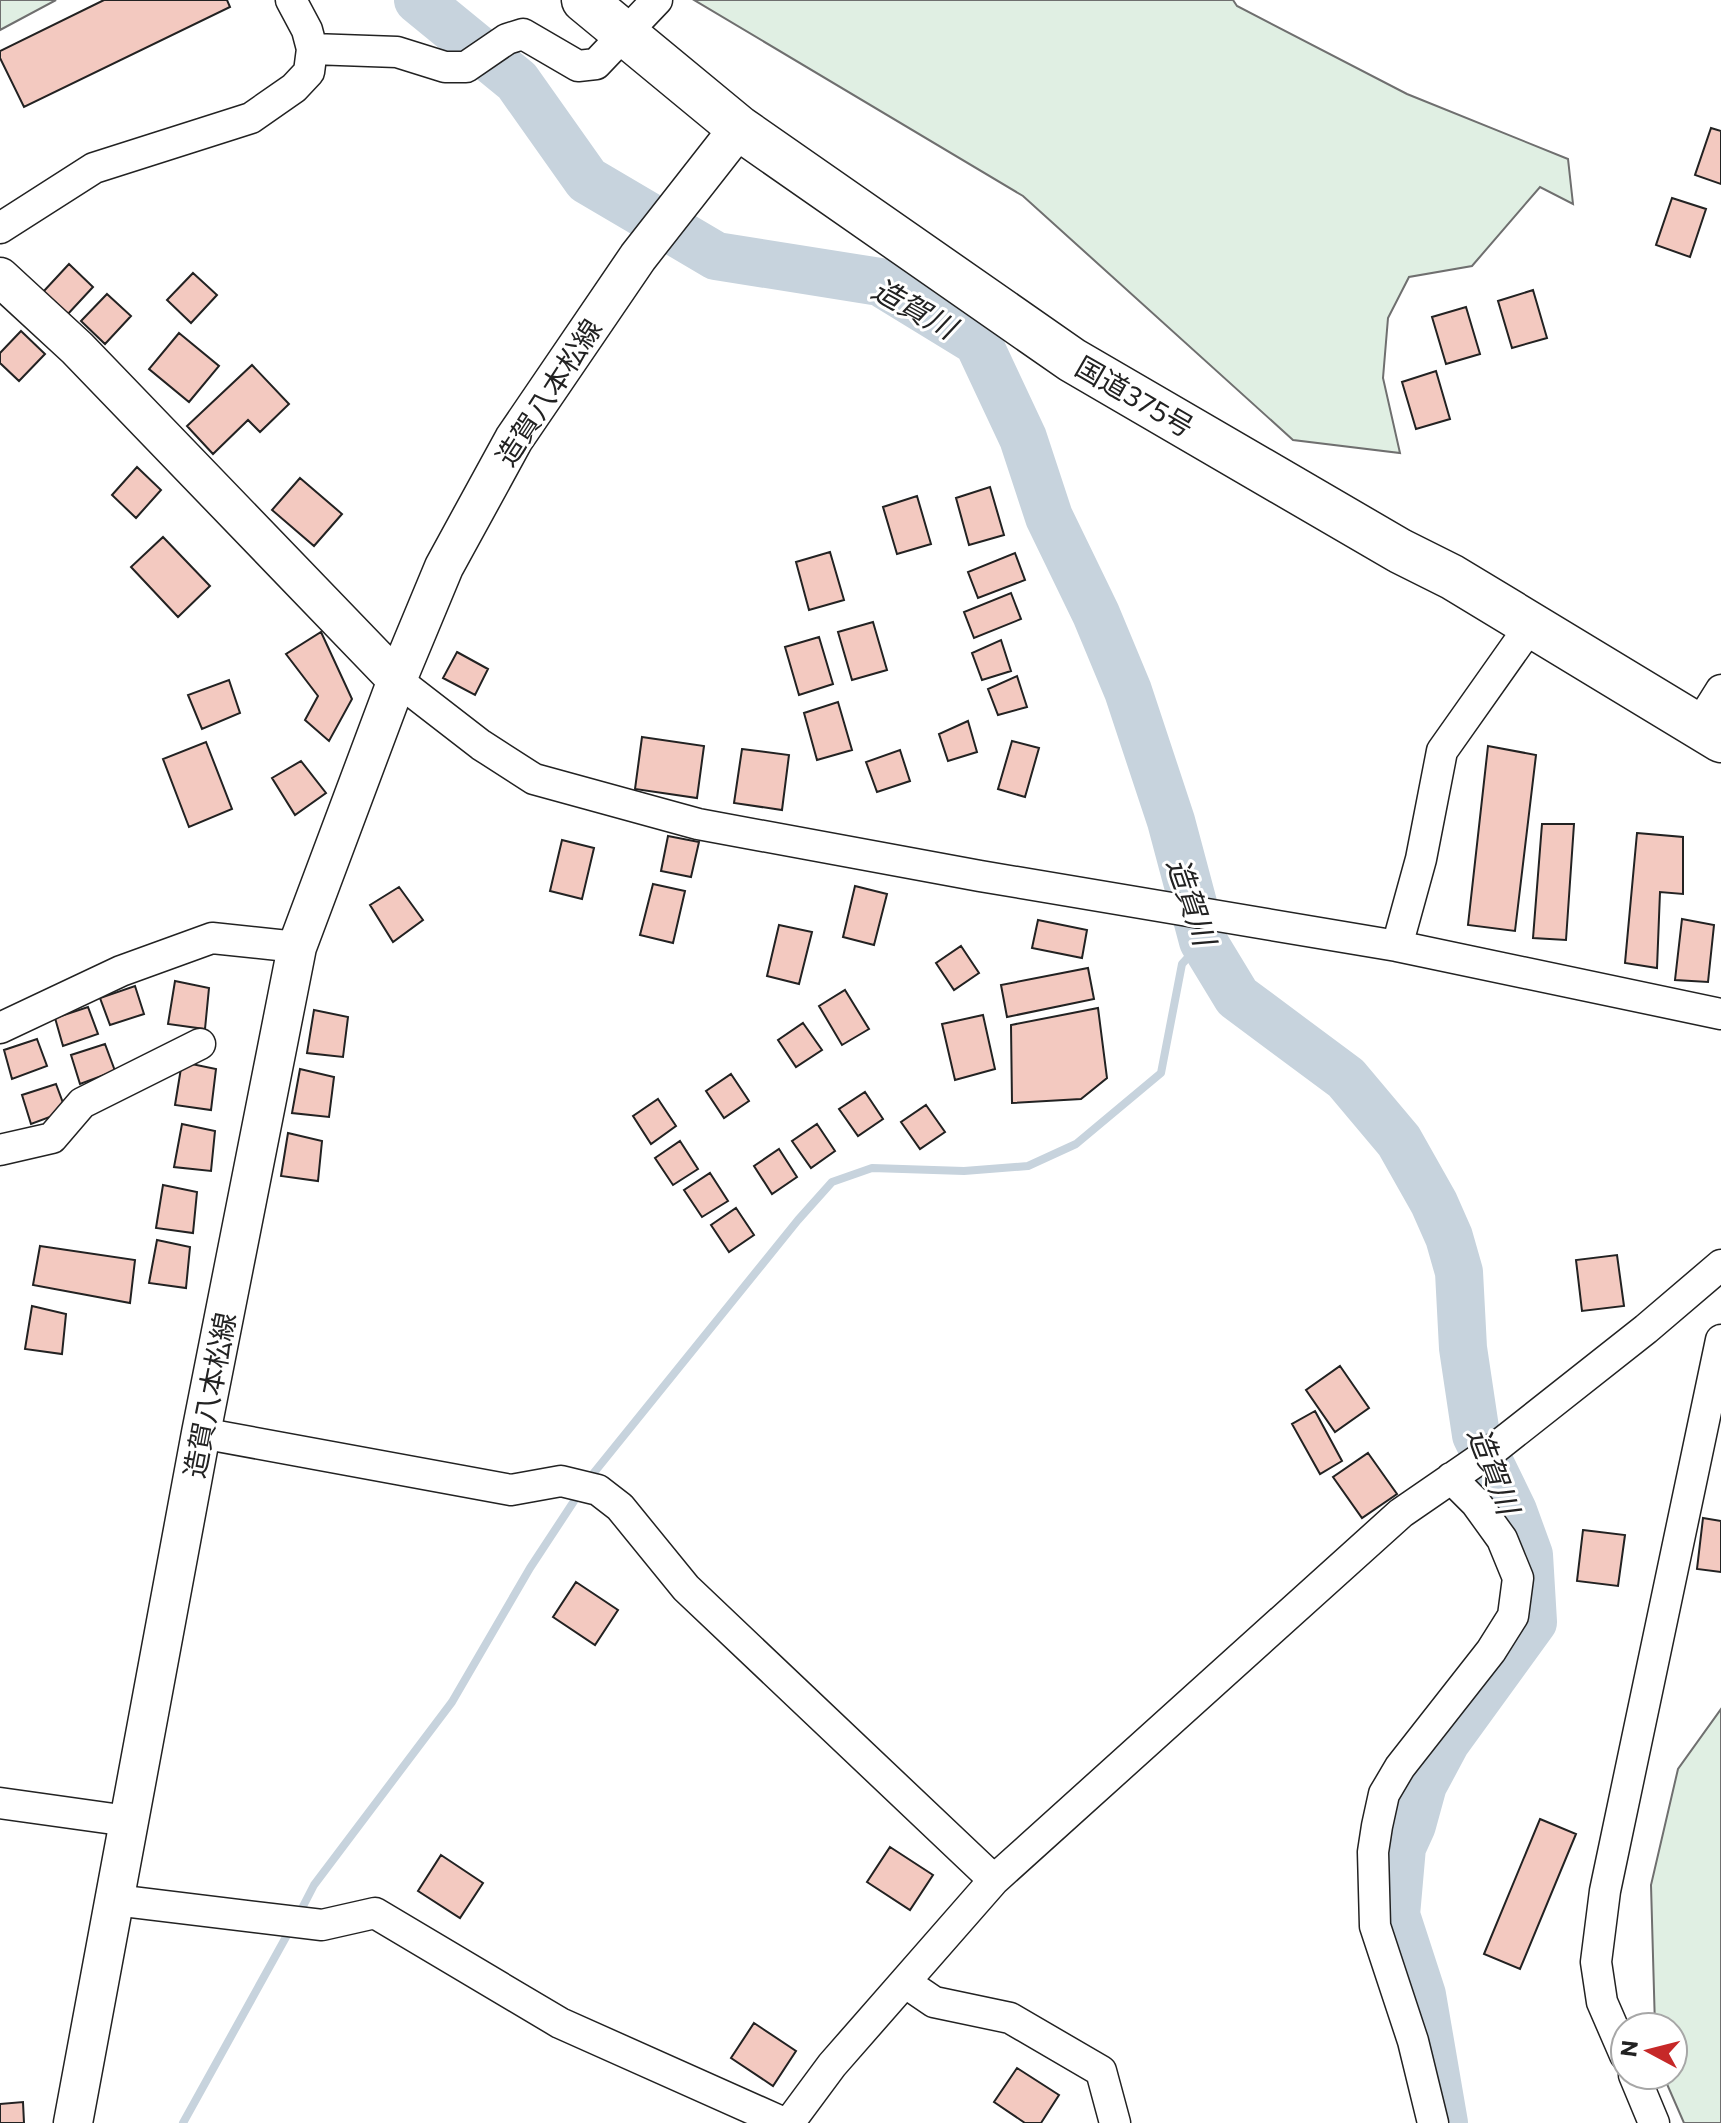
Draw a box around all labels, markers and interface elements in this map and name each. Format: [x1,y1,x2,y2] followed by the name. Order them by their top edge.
[867,269,966,346] water label: 造賀川
[488,312,608,472] street label: 造賀八本松線
[1070,349,1200,443] street label: 国道375号
[1161,852,1226,952] water label: 造賀川
[176,1309,242,1481] street label: 造賀八本松線
[1462,1421,1529,1521] water label: 造賀川
[1609,2011,1689,2091] north arrow
[1614,2039,1643,2058] text: N

